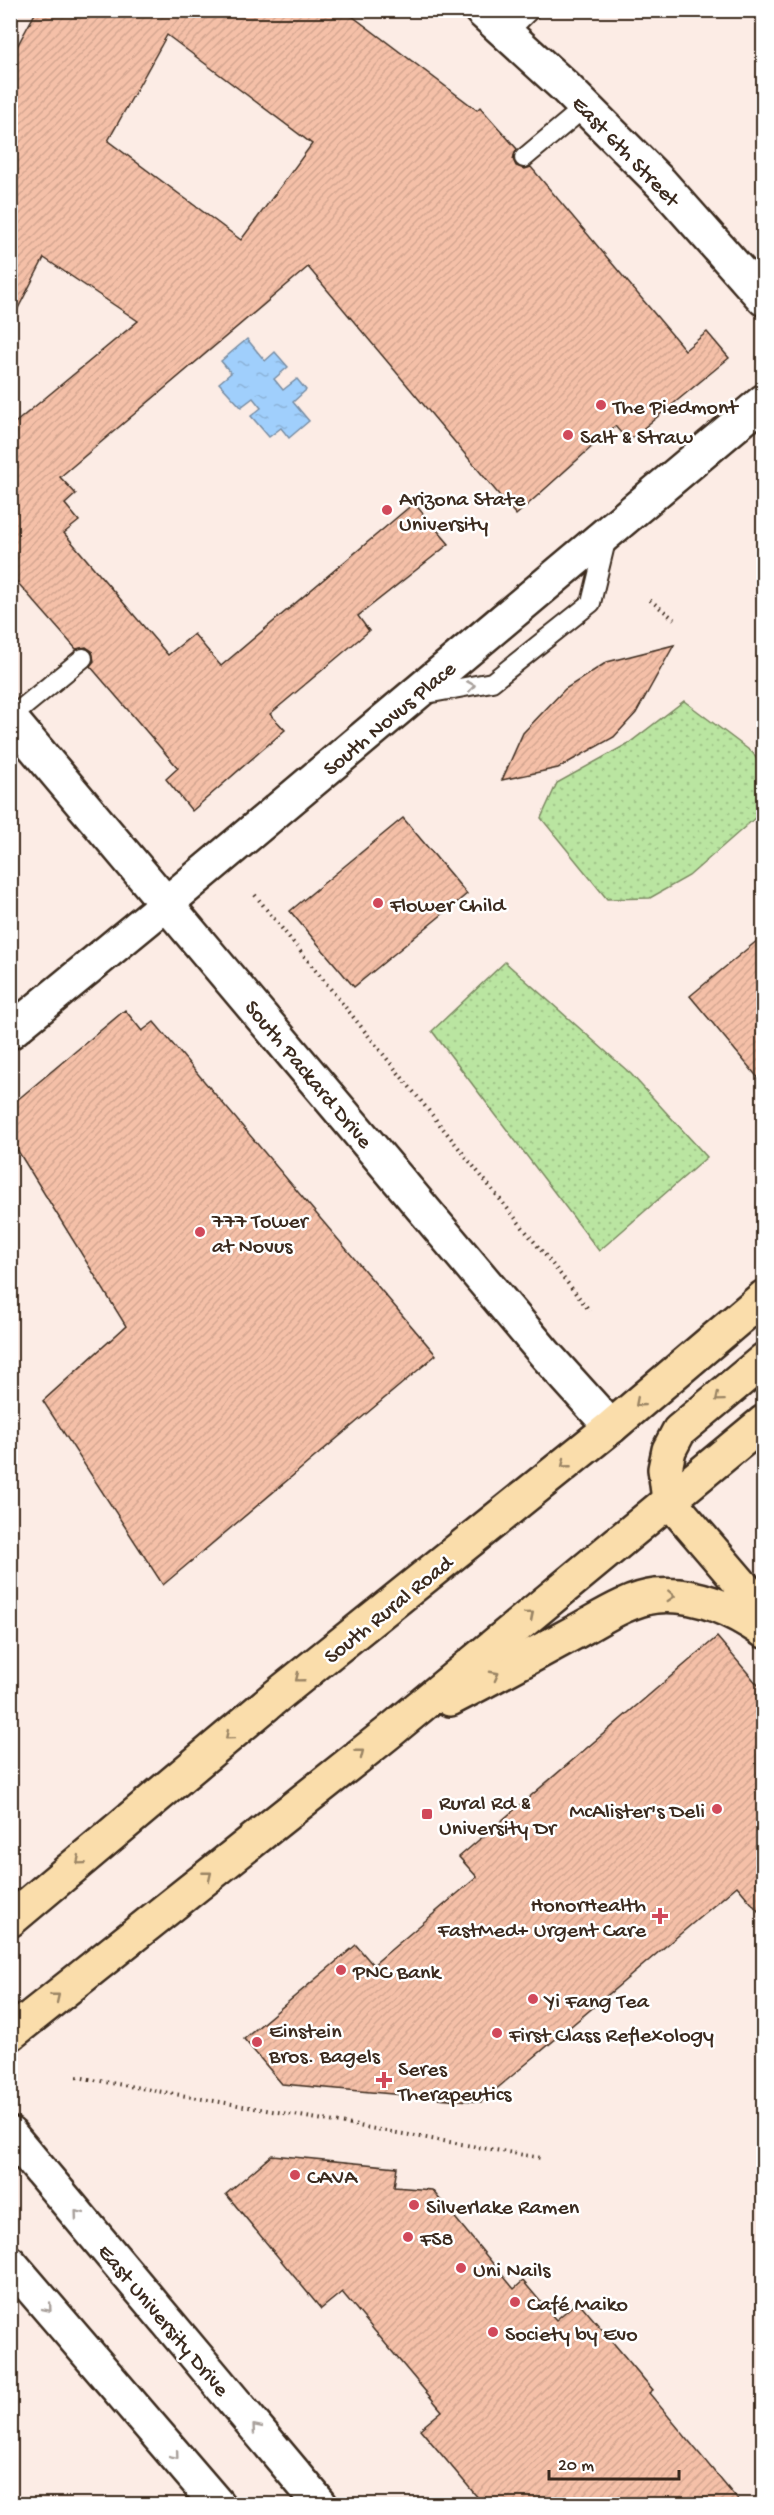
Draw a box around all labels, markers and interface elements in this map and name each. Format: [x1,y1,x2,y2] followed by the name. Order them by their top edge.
[565,92,685,215] street label: East 6th Street
[611,396,739,422] place label: The Piedmont
[594,398,608,412] marker: The Piedmont
[580,426,693,452] place label: Salt & Straw
[561,428,575,442] marker: Salt & Straw
[399,488,526,539] place label: Arizona State University
[380,503,394,517] marker: Arizona State University
[319,657,463,783] street label: South Novus Place
[465,680,475,693] one-way arrow
[389,894,507,920] place label: Flower Child
[371,896,385,910] marker: Flower Child
[237,996,377,1156] street label: South Packard Drive
[211,1210,310,1261] place label: 777 Tower at Novus
[193,1225,207,1239] marker: 777 Tower at Novus
[715,1391,726,1402] one-way arrow
[635,1396,646,1407] one-way arrow
[561,1456,572,1467] one-way arrow
[320,1550,461,1671] street label: South Rural Road
[667,1590,676,1603] one-way arrow
[523,1611,534,1622] one-way arrow
[295,1671,306,1682] one-way arrow
[489,1671,499,1682] one-way arrow
[225,1729,236,1740] one-way arrow
[353,1750,364,1761] one-way arrow
[439,1792,558,1843] place label: Rural Rd & University Dr
[569,1800,705,1826] place label: McAlister's Deli
[710,1802,724,1816] marker: McAlister's Deli
[420,1807,434,1821] marker: Rural Rd & University Dr
[76,1854,87,1865] one-way arrow
[201,1872,212,1883] one-way arrow
[437,1894,647,1945] place label: HonorHealth FastMed+ Urgent Care
[651,1907,669,1925] marker: HonorHealth FastMed+ Urgent Care
[352,1961,443,1987] place label: PNC Bank
[334,1963,348,1977] marker: PNC Bank
[543,1990,650,2016] place label: Yi Fang Tea
[526,1992,540,2006] marker: Yi Fang Tea
[49,1994,60,2005] one-way arrow
[268,2020,381,2071] place label: Einstein Bros. Bagels
[508,2024,714,2050] place label: First Class Reflexology
[490,2026,504,2040] marker: First Class Reflexology
[250,2035,264,2049] marker: Einstein Bros. Bagels
[396,2058,512,2109] place label: Seres Therapeutics
[375,2071,393,2089] marker: Seres Therapeutics
[307,2166,358,2192] place label: CAVA
[288,2168,302,2182] marker: CAVA
[426,2196,580,2222] place label: Silverlake Ramen
[407,2198,421,2212] marker: Silverlake Ramen
[74,2210,85,2221] one-way arrow
[419,2228,454,2254] place label: FS8
[401,2230,415,2244] marker: FS8
[91,2240,234,2404] street label: East University Drive
[473,2259,551,2285] place label: Uni Nails
[454,2261,468,2275] marker: Uni Nails
[527,2293,628,2319] place label: Café Maiko
[508,2295,522,2309] marker: Café Maiko
[41,2301,52,2312] one-way arrow
[505,2323,638,2349] place label: Society by Evo
[486,2325,500,2339] marker: Society by Evo
[253,2424,264,2435] one-way arrow
[549,2443,680,2481] scale bar
[168,2449,179,2460] one-way arrow
[558,2456,594,2477] text: 20 m

